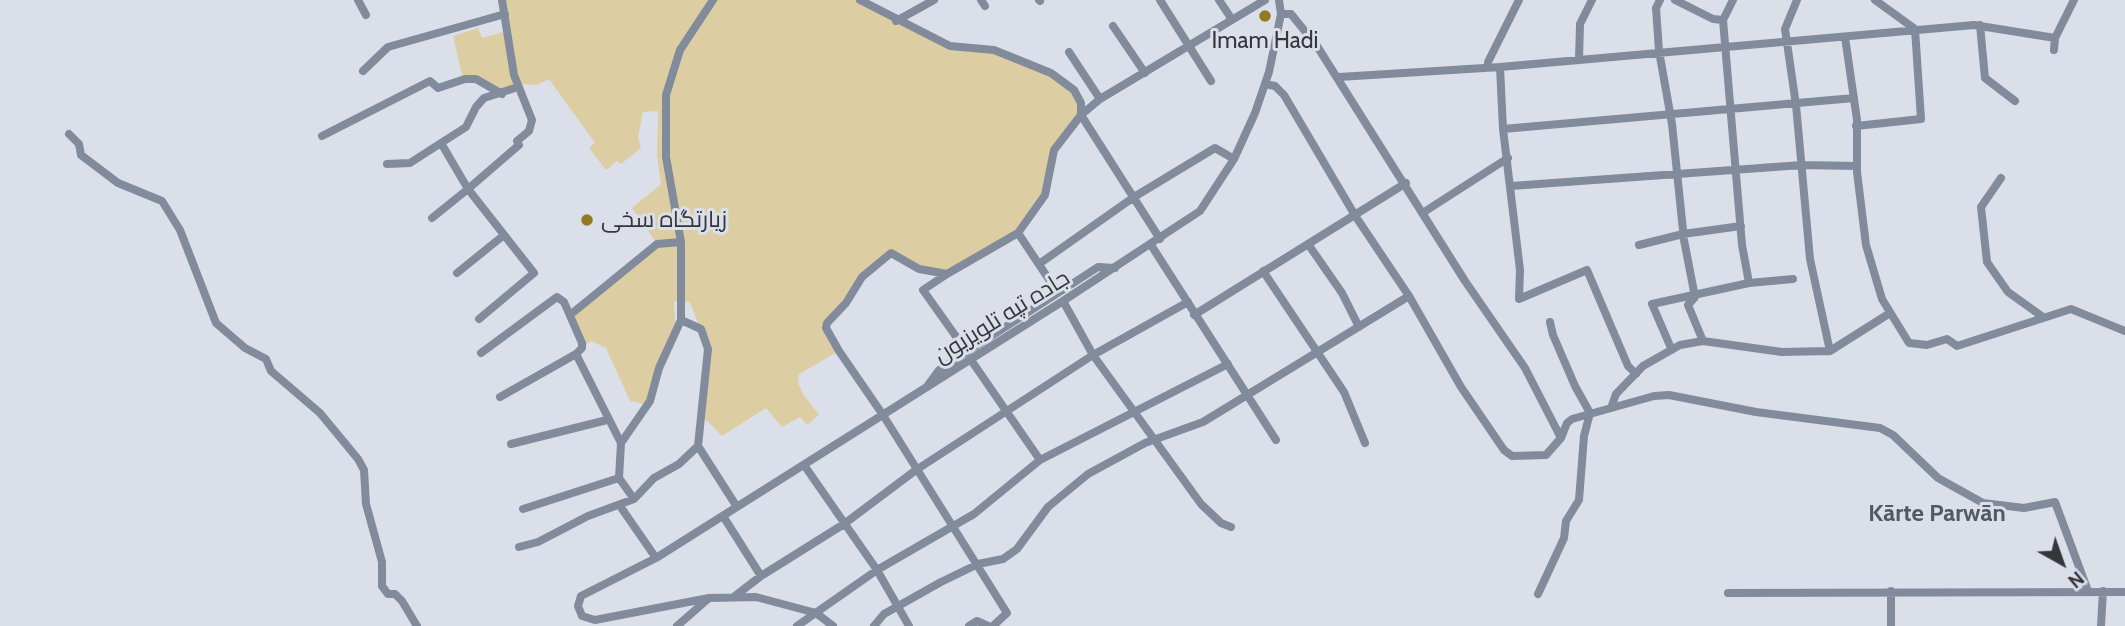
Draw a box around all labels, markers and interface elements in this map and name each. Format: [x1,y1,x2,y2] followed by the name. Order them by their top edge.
[1257,8,1273,24] marker: Imam Hadi
[1212,27,1318,55] place label: Imam Hadi
[601,206,727,234] place label: زیارتگاه سخی
[579,212,595,228] marker: زیارتگاه سخی
[929,264,1075,370] street label: جاده تپه تلویزیون
[1868,500,2006,528] district label: Kārte Parwān
[2027,528,2097,598] north arrow
[2063,566,2088,593] text: N

